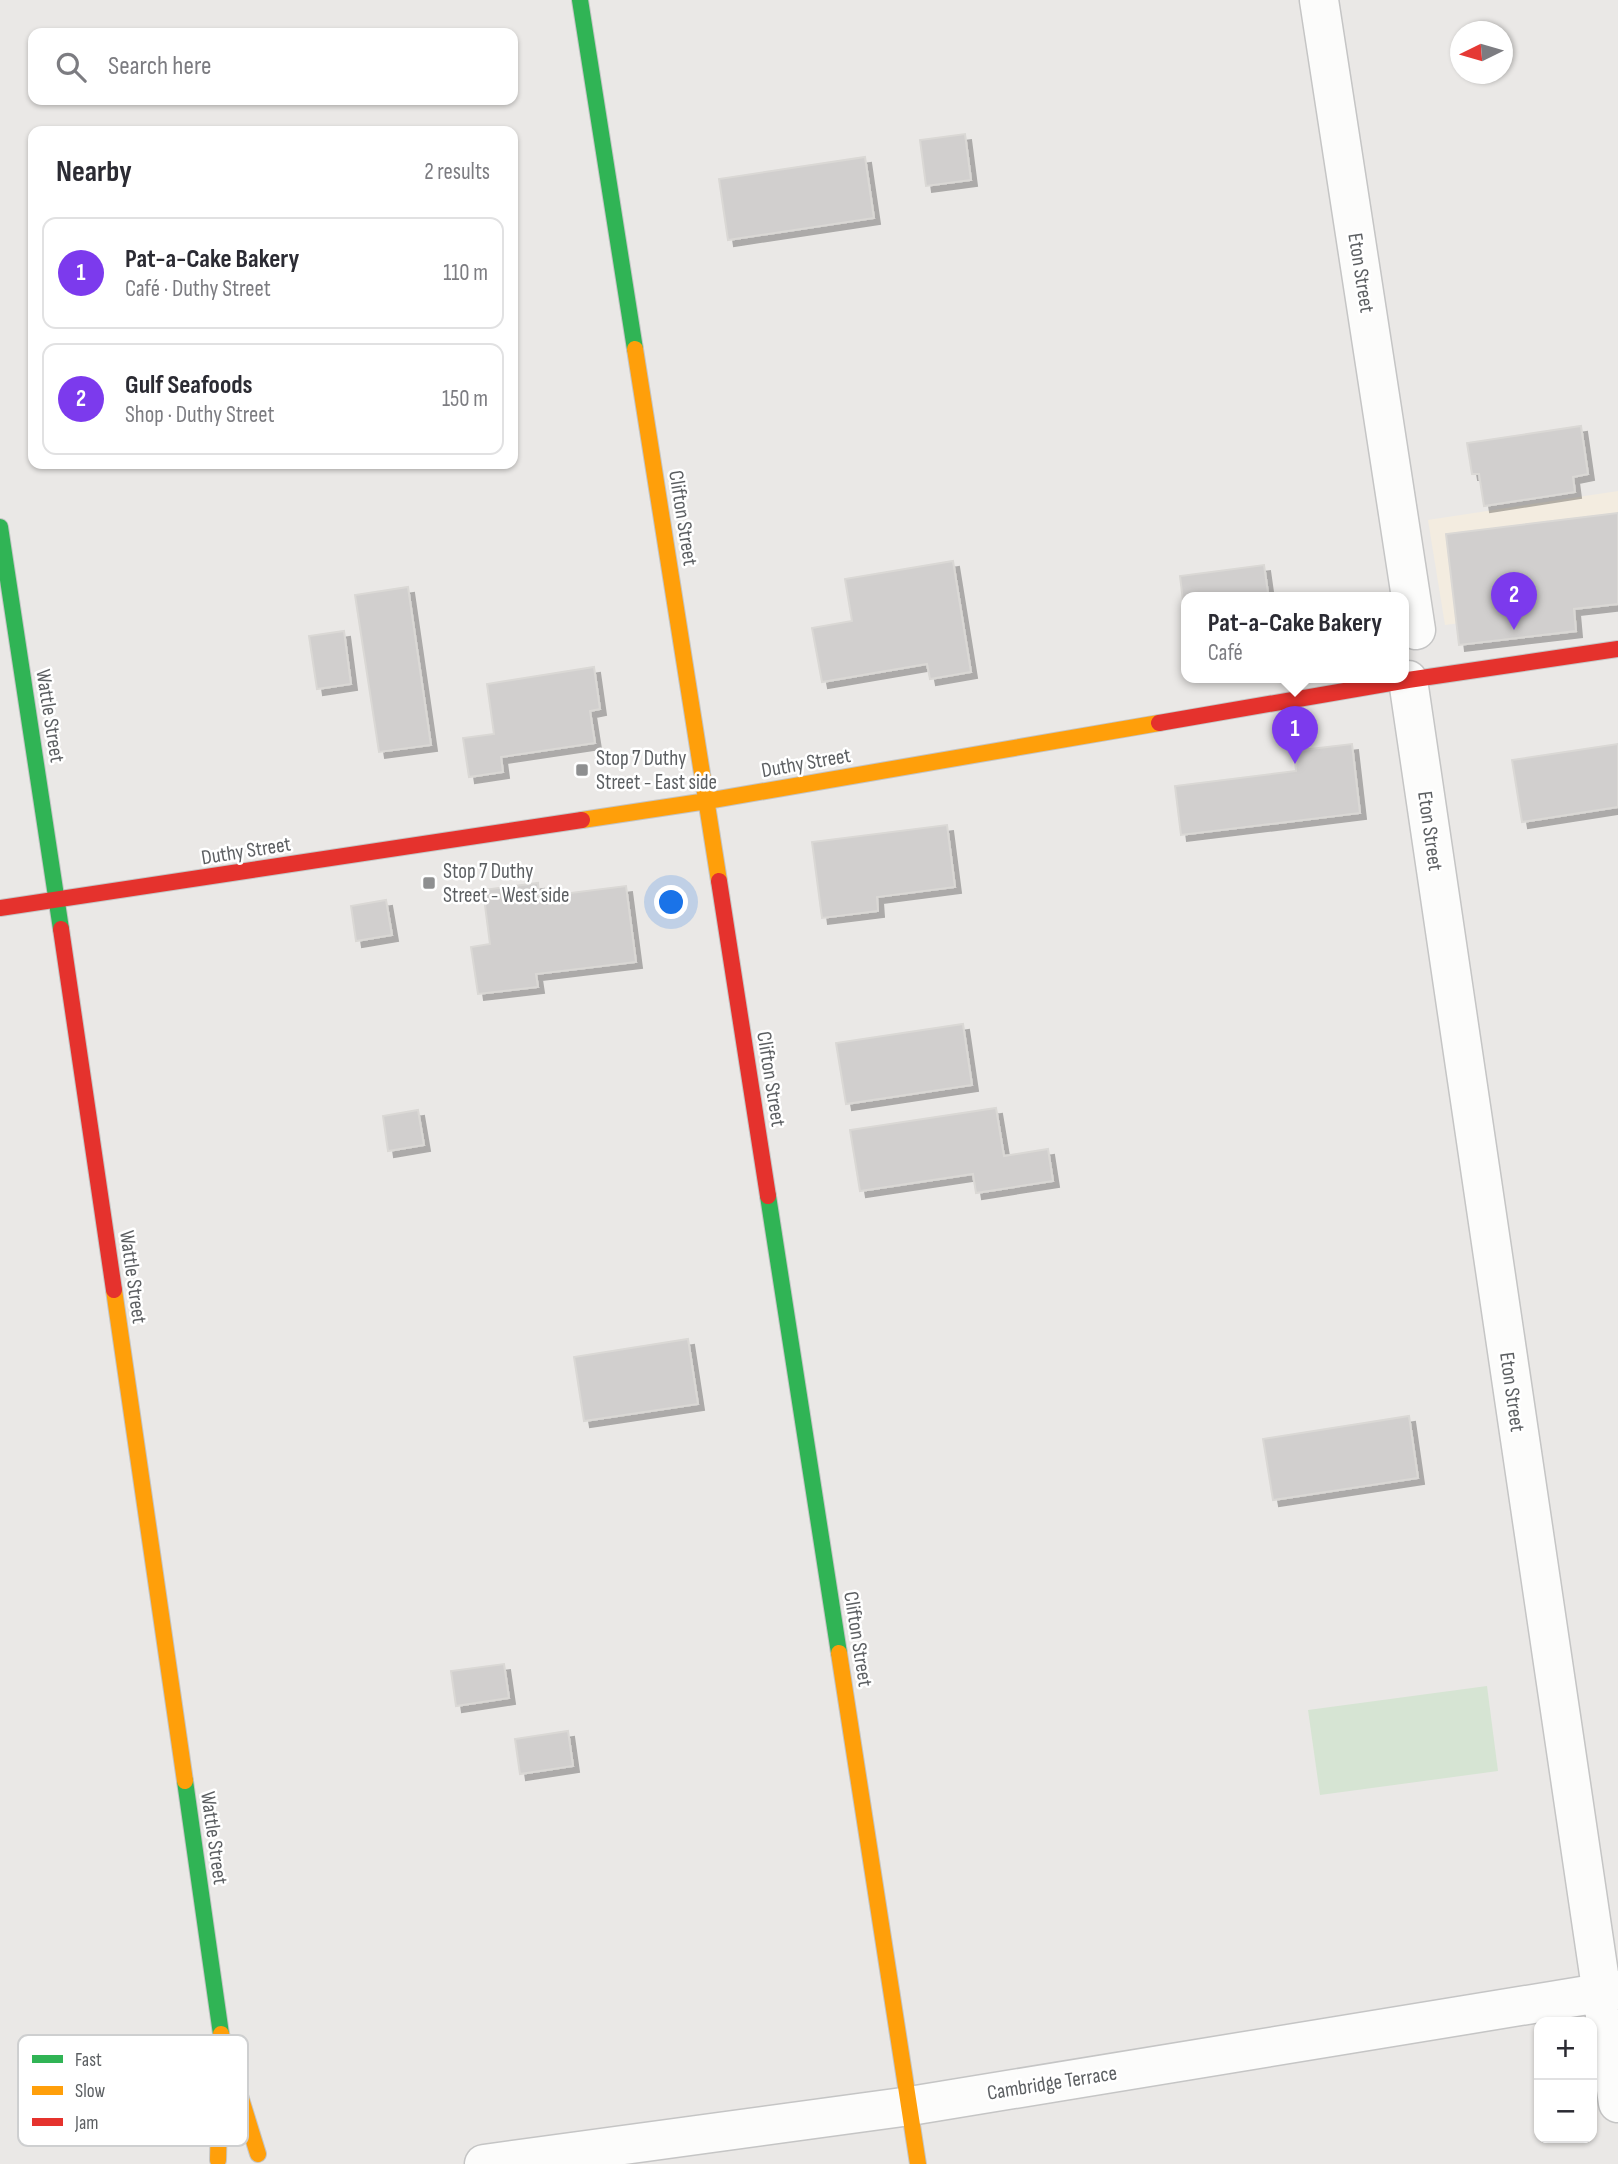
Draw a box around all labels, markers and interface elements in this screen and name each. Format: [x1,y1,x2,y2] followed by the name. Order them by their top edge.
[1450,21,1513,84] north arrow
[28,28,518,105] search box
[52,48,90,86] icon: search
[108,51,211,82] text: Search here
[56,154,132,190] text: Nearby
[424,158,490,186] text: 2 results
[1342,231,1380,315] street label: Eton Street
[125,244,299,275] text: Pat-a-Cake Bakery
[76,259,86,287] text: 1
[443,259,488,287] text: 110 m
[125,275,271,303] text: Café · Duthy Street
[125,370,253,401] text: Gulf Seafoods
[76,385,86,413] text: 2
[442,385,488,413] text: 150 m
[125,401,274,429] text: Shop · Duthy Street
[663,469,703,567] street label: Clifton Street
[1491,572,1537,630] pin: 2
[1181,592,1409,683] popup
[1208,608,1382,639] text: Pat-a-Cake Bakery
[1208,639,1243,667] text: Café
[30,668,70,764] street label: Wattle Street
[1272,706,1318,764] pin: 1
[759,743,853,783] street label: Duthy Street
[596,746,717,795] place label: Stop 7 Duthy Street - East side
[574,762,590,778] marker: Stop 7 Duthy Street - East side
[1412,789,1448,873] street label: Eton Street
[199,832,293,870] street label: Duthy Street
[443,859,569,908] place label: Stop 7 Duthy Street - West side
[421,875,437,891] marker: Stop 7 Duthy Street - West side
[654,885,688,919] your location
[751,1030,791,1128] street label: Clifton Street
[114,1229,152,1325] street label: Wattle Street
[1494,1350,1530,1434] street label: Eton Street
[838,1590,878,1688] street label: Clifton Street
[195,1790,233,1886] street label: Wattle Street
[1534,2017,1597,2143] map controls
[1534,2017,1597,2080] button: +
[18,2035,248,2146] legend
[75,2049,102,2072] text: Fast
[985,2060,1119,2106] street label: Cambridge Terrace
[75,2080,105,2103] text: Slow
[1534,2080,1597,2143] button: −
[74,2112,98,2135] text: Jam

